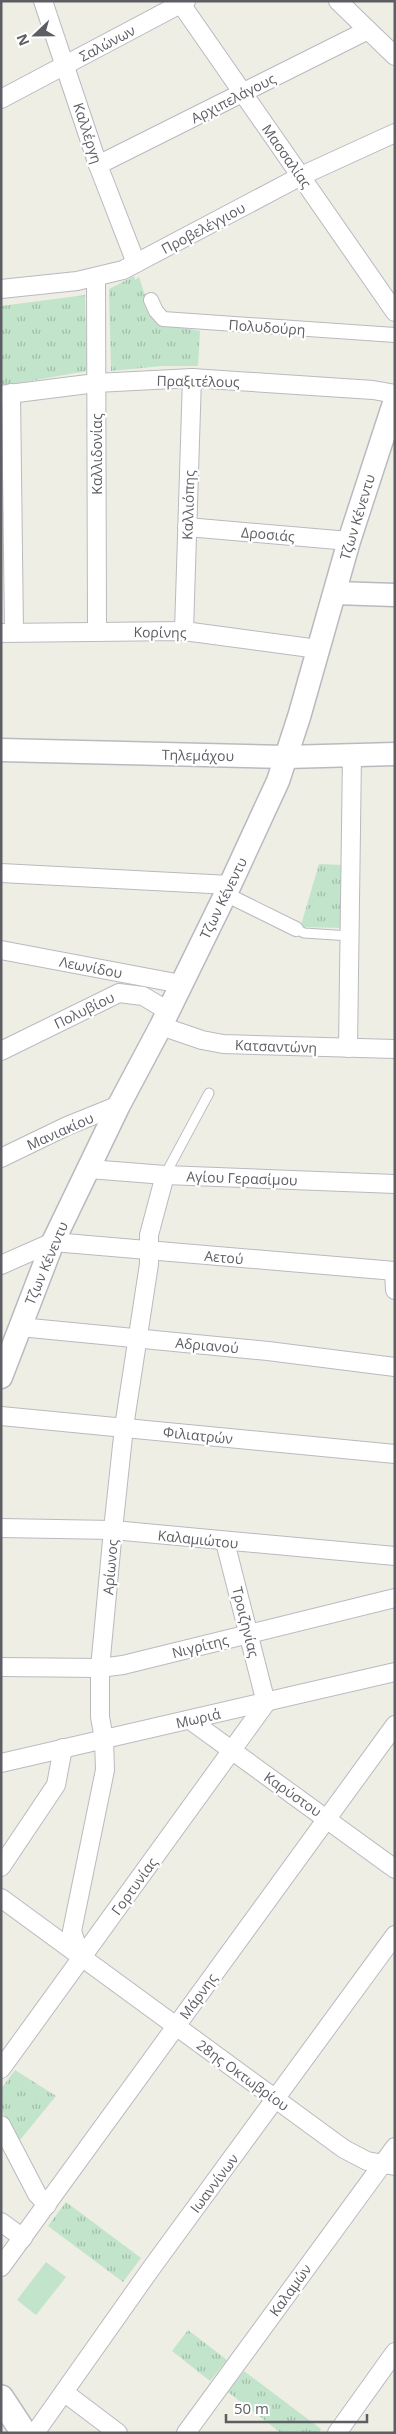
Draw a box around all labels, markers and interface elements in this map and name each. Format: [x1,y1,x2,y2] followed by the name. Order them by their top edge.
[10,10,60,60] north arrow
[76,20,138,66] street label: Σαλώνων
[12,31,33,49] text: N
[188,68,279,127] street label: Αρχιπελάγους
[69,100,107,166] street label: Καλλέργη
[258,120,316,192] street label: Μασσαλίας
[158,198,248,258] street label: Προβελέγγιου
[228,315,306,339] street label: Πολυδούρη
[156,371,240,391] street label: Πραξιτέλους
[87,413,106,495] street label: Καλλιδονίας
[177,470,199,540] street label: Καλλιόπης
[335,472,379,562] street label: Τζων Κένεντυ
[240,522,296,546] street label: Δροσιάς
[133,622,187,642] street label: Κορίνης
[162,745,234,765] street label: Τηλεμάχου
[195,854,251,942] street label: Τζων Κένεντυ
[58,952,124,982] street label: Λεωνίδου
[51,987,117,1033] street label: Πολυβίου
[235,1035,317,1057] street label: Κατσαντώνη
[24,1108,96,1154] street label: Μανιακίου
[186,1167,298,1189] street label: Αγίου Γερασίμου
[20,1218,72,1308] street label: Τζων Κένεντυ
[204,1246,244,1268] street label: Αετού
[175,1333,239,1357] street label: Αδριανού
[162,1422,234,1448] street label: Φιλιατρών
[157,1525,239,1553] street label: Καλαμιώτου
[98,1538,122,1596] street label: Αρίωνος
[228,1585,264,1660] street label: Τροιζηνίας
[170,1630,230,1662] street label: Νιγρίτης
[174,1704,223,1732] street label: Μωριά
[260,1767,326,1821] street label: Καρύστου
[107,1853,161,1919] street label: Γορτυνίας
[175,1969,221,2023] street label: Μάρνης
[193,2035,293,2115] street label: 28ης Οκτωβρίου
[186,2150,242,2216] street label: Ιωαννίνων
[265,2260,315,2320] street label: Καλαμών
[226,2392,367,2424] scale bar
[234,2398,269,2418] text: 50 m

